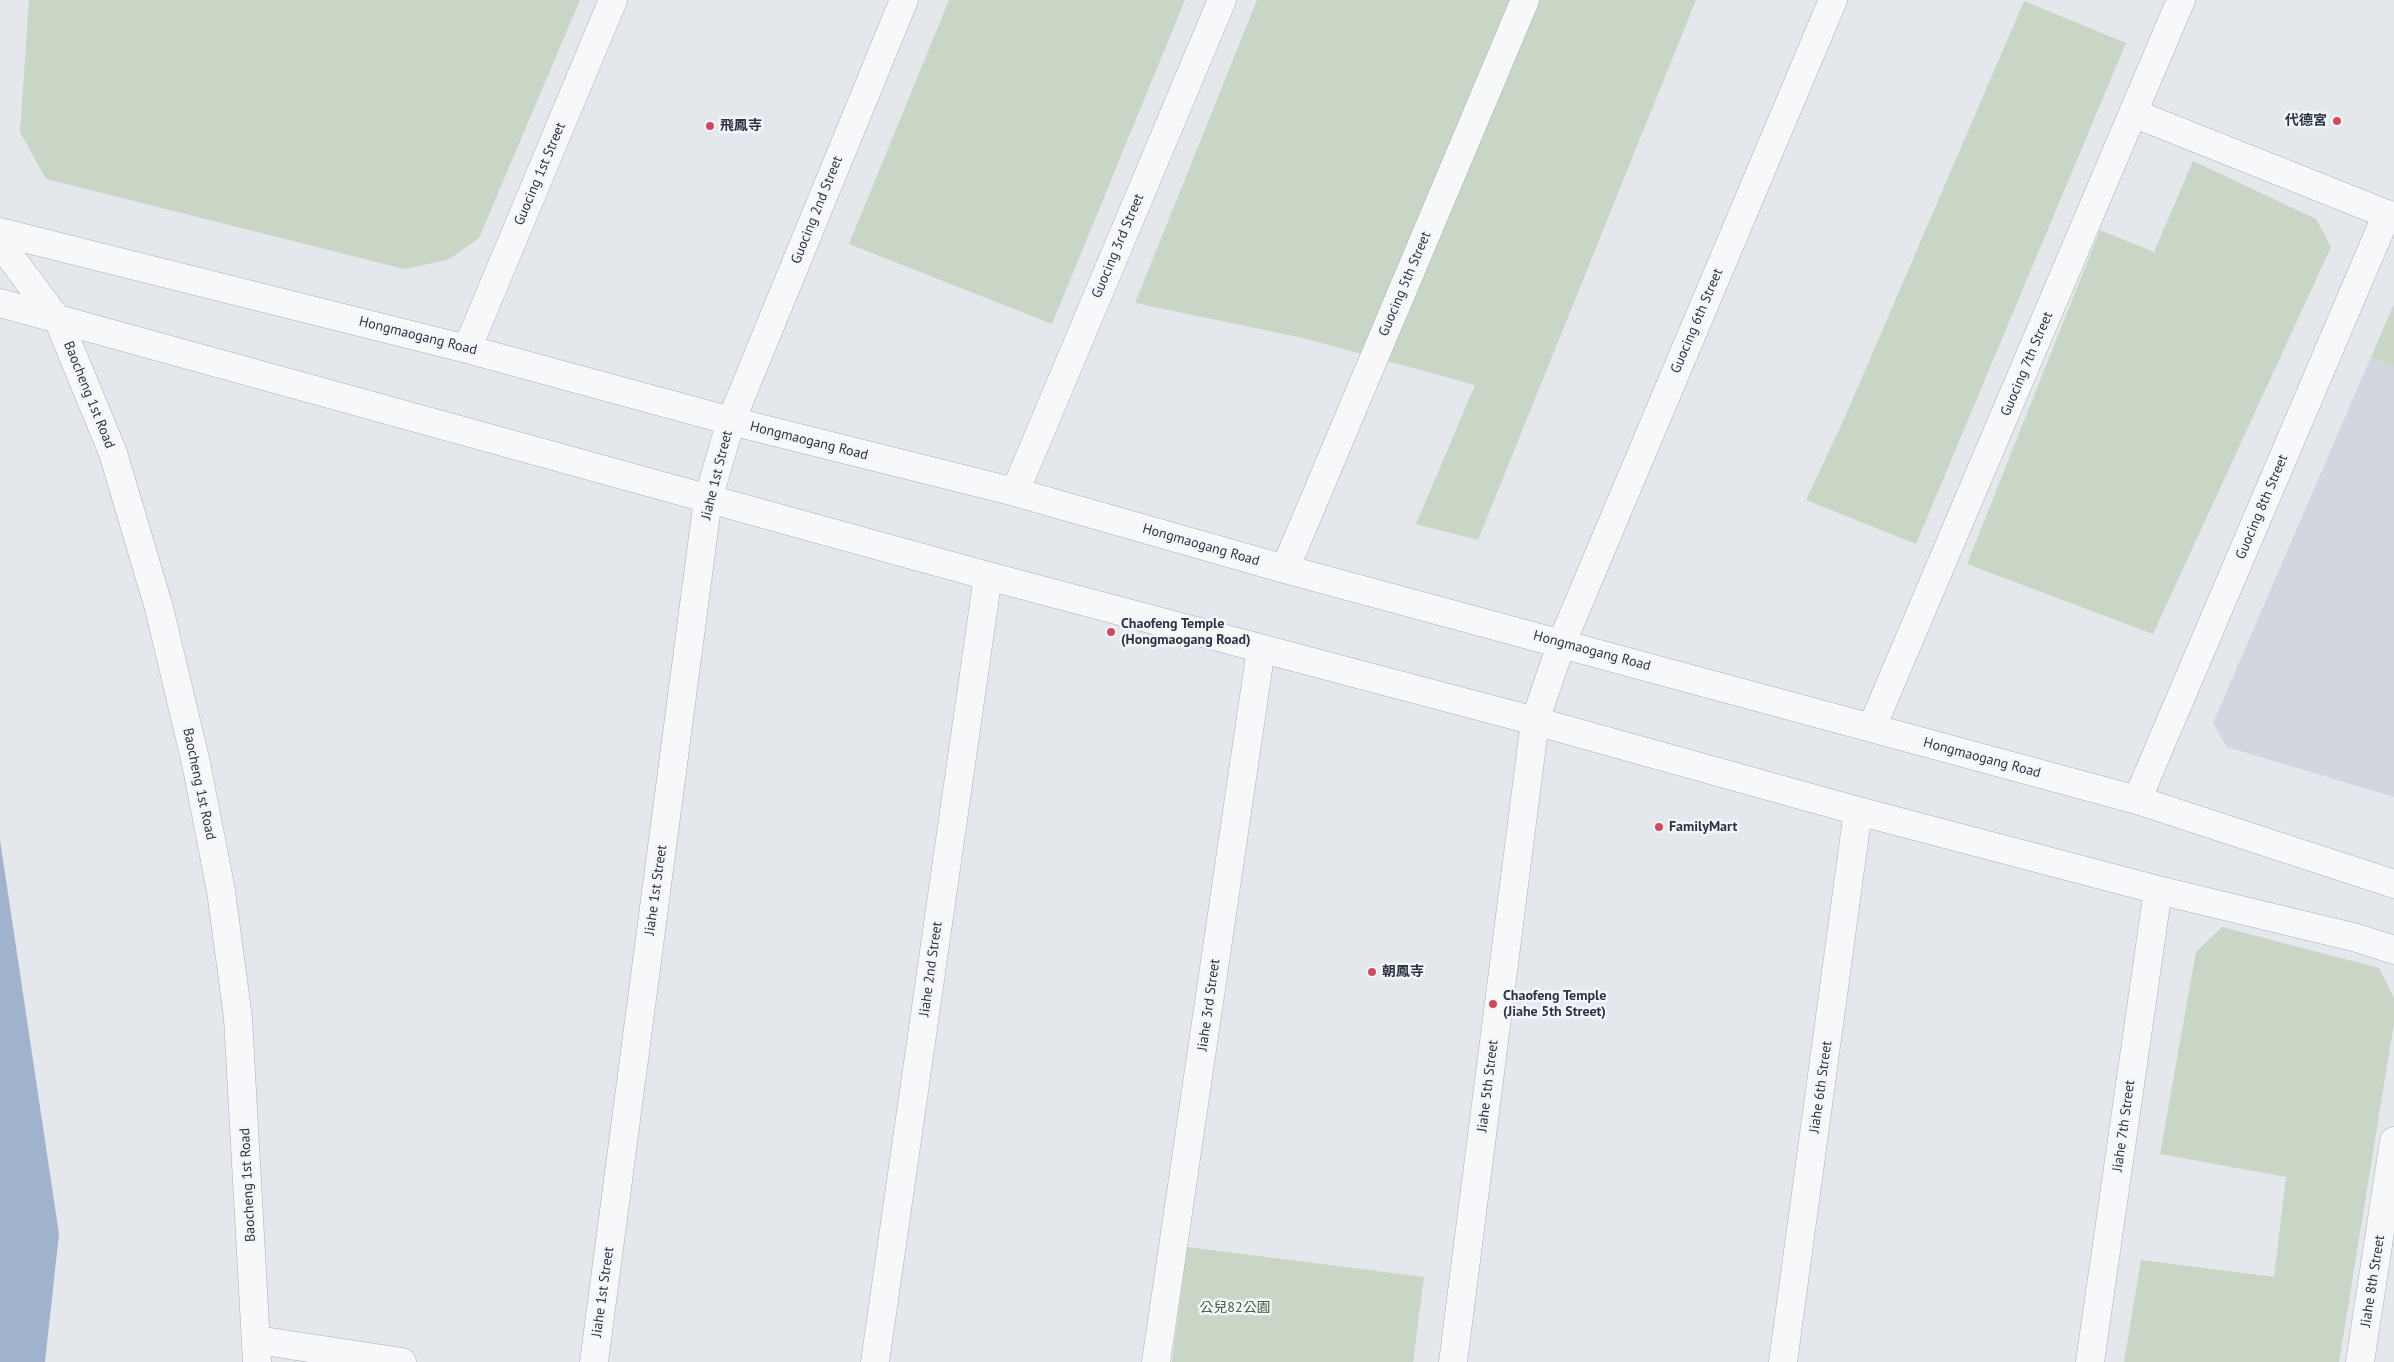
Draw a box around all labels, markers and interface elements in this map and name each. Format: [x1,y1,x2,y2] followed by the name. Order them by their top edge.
[2285,113,2327,129] place label: 代德宮
[2331,115,2343,127] marker: 代德宮
[720,118,762,134] place label: 飛鳳寺
[511,120,569,228] street label: Guocing 1st Street
[704,120,716,132] marker: 飛鳳寺
[788,154,846,266] street label: Guocing 2nd Street
[1088,191,1148,301] street label: Guocing 3rd Street
[1375,229,1435,339] street label: Guocing 5th Street
[1667,266,1727,376] street label: Guocing 6th Street
[1997,309,2057,419] street label: Guocing 7th Street
[357,313,479,359] street label: Hongmaogang Road
[60,339,118,451] street label: Baocheng 1st Road
[748,418,870,464] street label: Hongmaogang Road
[698,429,736,521] street label: Jiahe 1st Street
[2232,452,2292,562] street label: Guocing 8th Street
[1141,520,1261,570] street label: Hongmaogang Road
[1121,616,1251,648] place label: Chaofeng Temple (Hongmaogang Road)
[1105,626,1117,638] marker: Chaofeng Temple (Hongmaogang Road)
[1531,627,1653,675] street label: Hongmaogang Road
[179,726,219,842] street label: Baocheng 1st Road
[1921,734,2043,782] street label: Hongmaogang Road
[1669,819,1737,835] place label: FamilyMart
[1653,821,1665,833] marker: FamilyMart
[641,844,671,936] street label: Jiahe 1st Street
[916,921,946,1017] street label: Jiahe 2nd Street
[1194,958,1224,1052] street label: Jiahe 3rd Street
[1382,964,1424,980] place label: 朝鳳寺
[1366,966,1378,978] marker: 朝鳳寺
[1503,988,1606,1020] place label: Chaofeng Temple (Jiahe 5th Street)
[1487,998,1499,1010] marker: Chaofeng Temple (Jiahe 5th Street)
[1474,1039,1502,1133] street label: Jiahe 5th Street
[1806,1040,1836,1134] street label: Jiahe 6th Street
[2109,1079,2139,1173] street label: Jiahe 7th Street
[237,1128,259,1242] street label: Baocheng 1st Road
[2357,1234,2389,1328] street label: Jiahe 8th Street
[588,1246,618,1338] street label: Jiahe 1st Street
[1199,1300,1271,1316] park label: 公兒82公園

